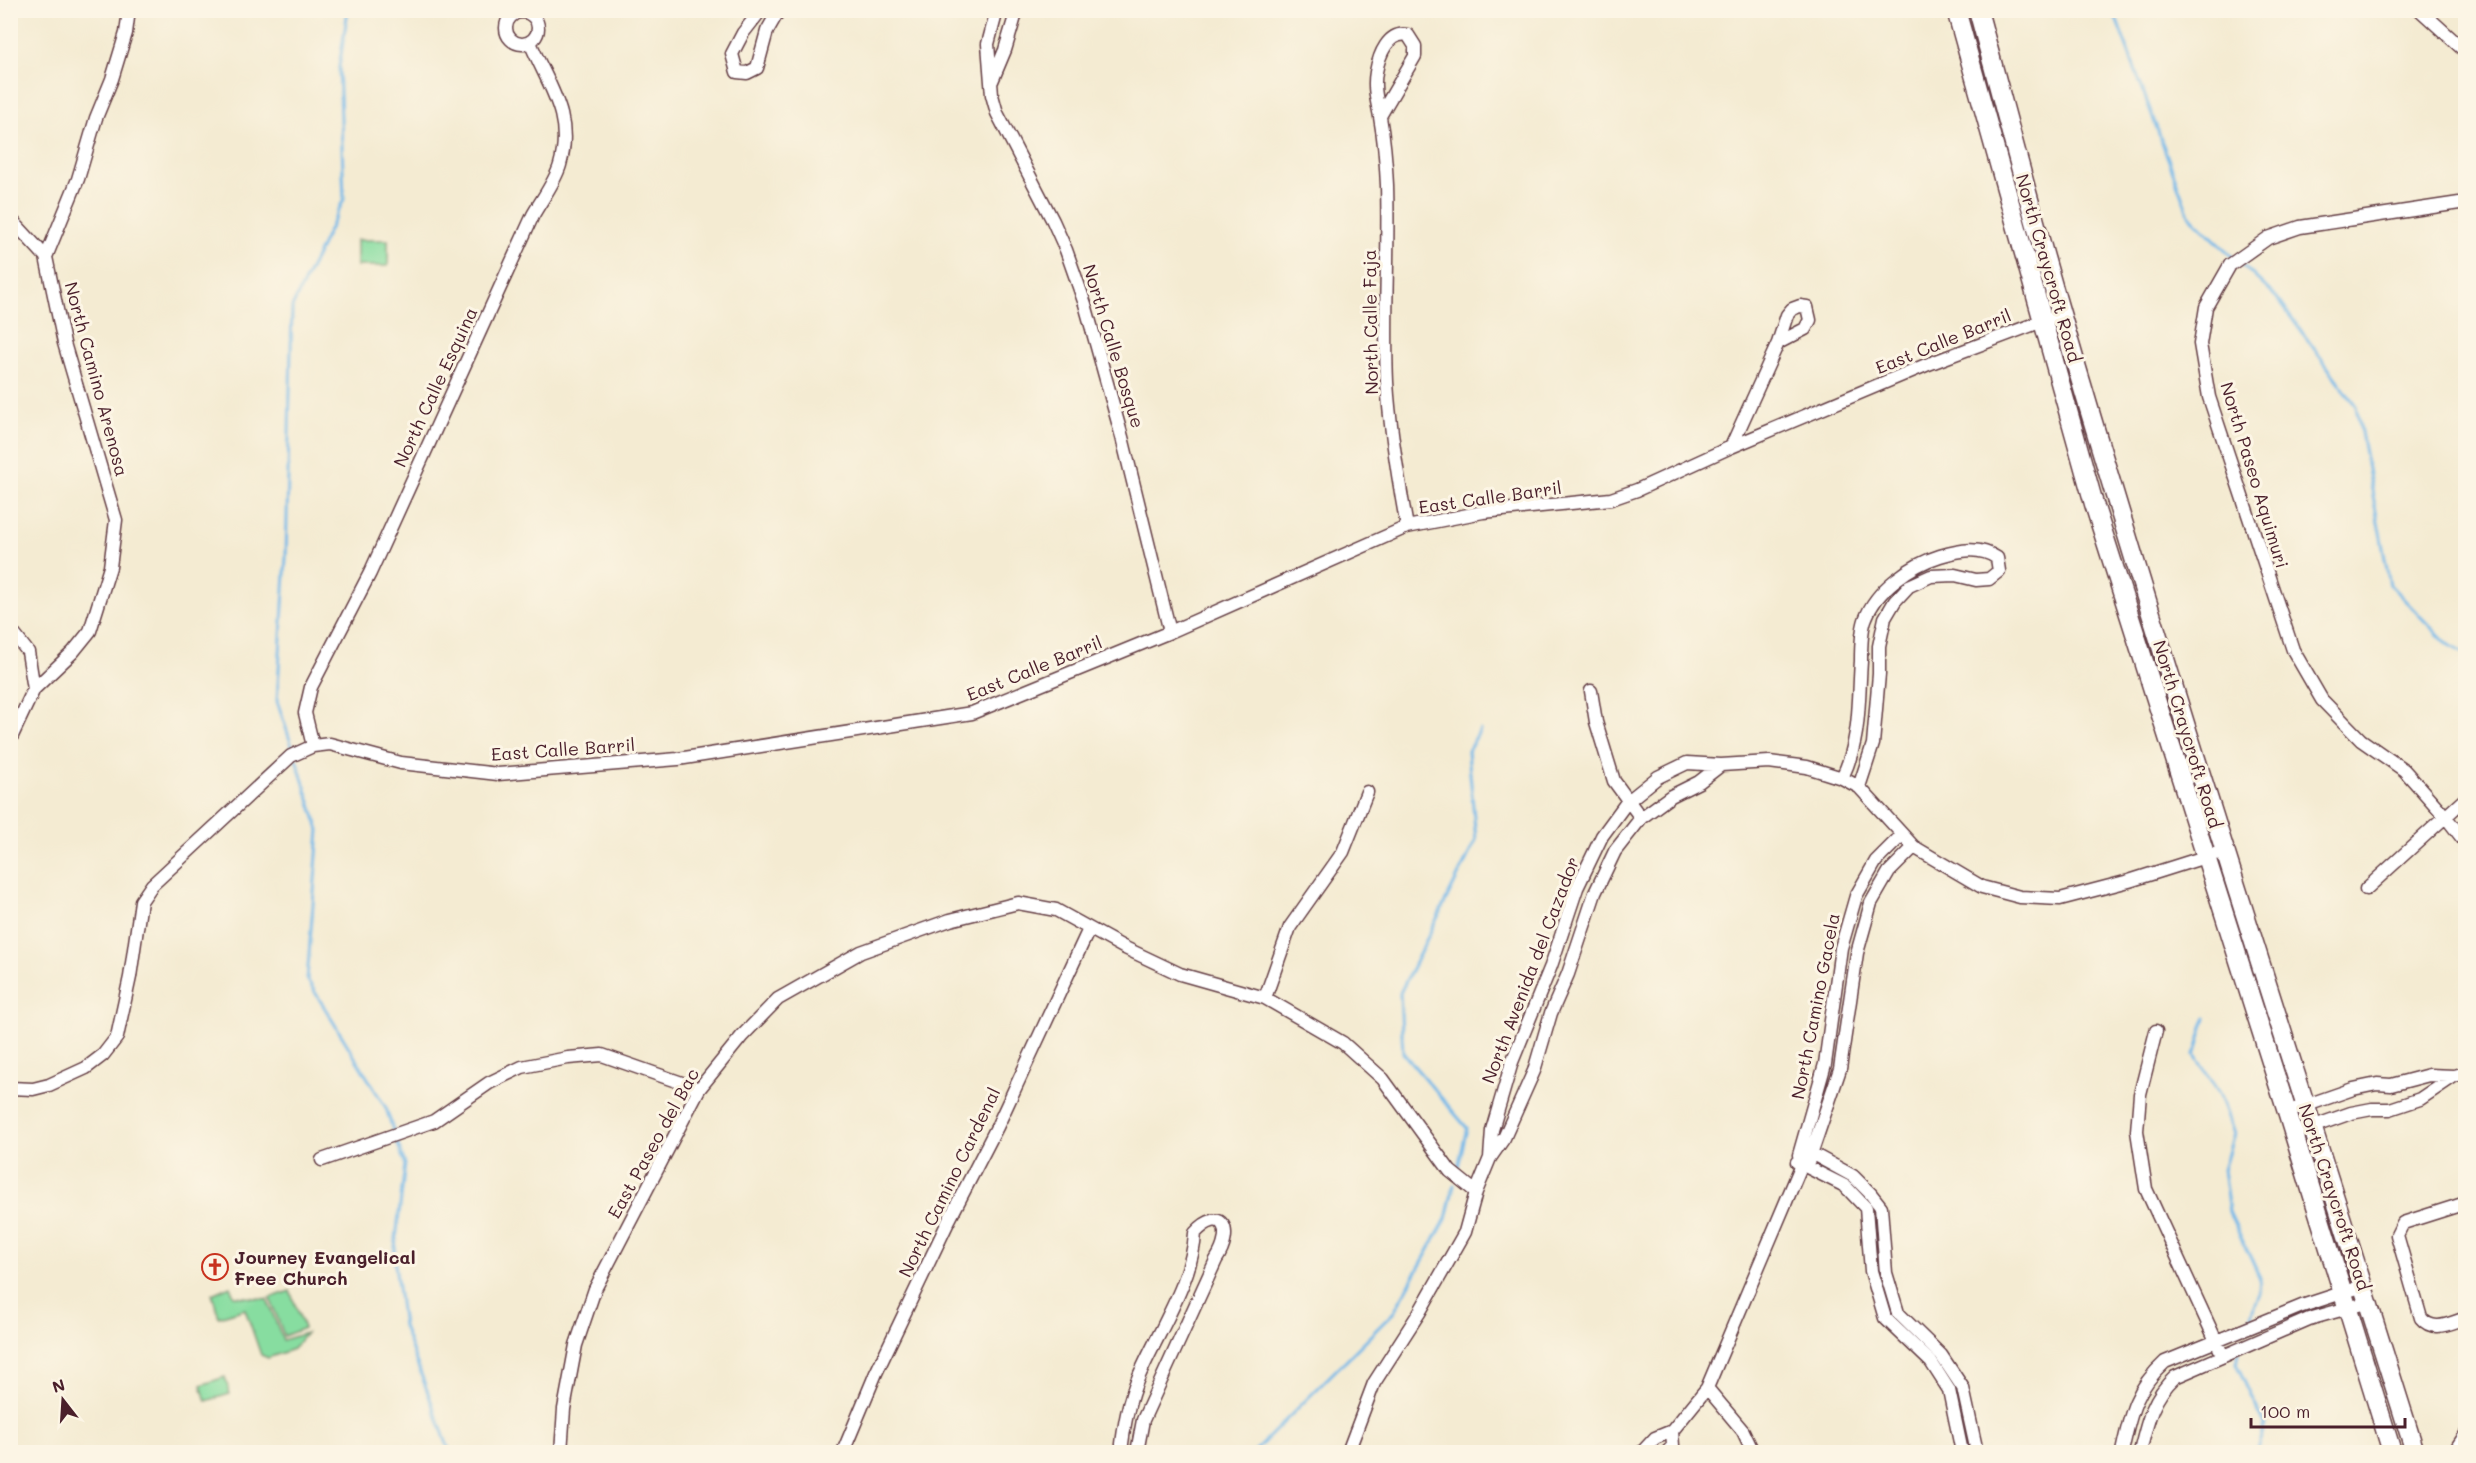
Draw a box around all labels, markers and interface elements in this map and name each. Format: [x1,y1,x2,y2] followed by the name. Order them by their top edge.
[2011,171,2087,365] street label: North Craycroft Road
[1357,249,1383,395] street label: North Calle Faja
[1078,261,1150,431] street label: North Calle Bosque
[59,279,135,479] street label: North Camino Arenosa
[387,303,483,471] street label: North Calle Esquina
[1872,303,2014,379] street label: East Calle Barril
[2215,379,2295,571] street label: North Paseo Aquimuri
[1417,475,1563,519] street label: East Calle Barril
[963,630,1105,706] street label: East Calle Barril
[2148,637,2228,831] street label: North Craycroft Road
[490,732,636,766] street label: East Calle Barril
[1476,853,1584,1087] street label: North Avenida del Cazador
[1785,911,1845,1101] street label: North Camino Gacela
[602,1064,704,1222] street label: East Paseo del Bac
[893,1083,1005,1281] street label: North Camino Cardenal
[2293,1100,2377,1294] street label: North Craycroft Road
[234,1245,416,1290] place label: Journey Evangelical Free Church
[200,1252,230,1282] church icon: Journey Evangelical Free Church
[33,1370,93,1430] north arrow
[50,1373,67,1397] text: N
[2251,1391,2406,1429] scale bar
[2260,1399,2310,1423] text: 100 m

